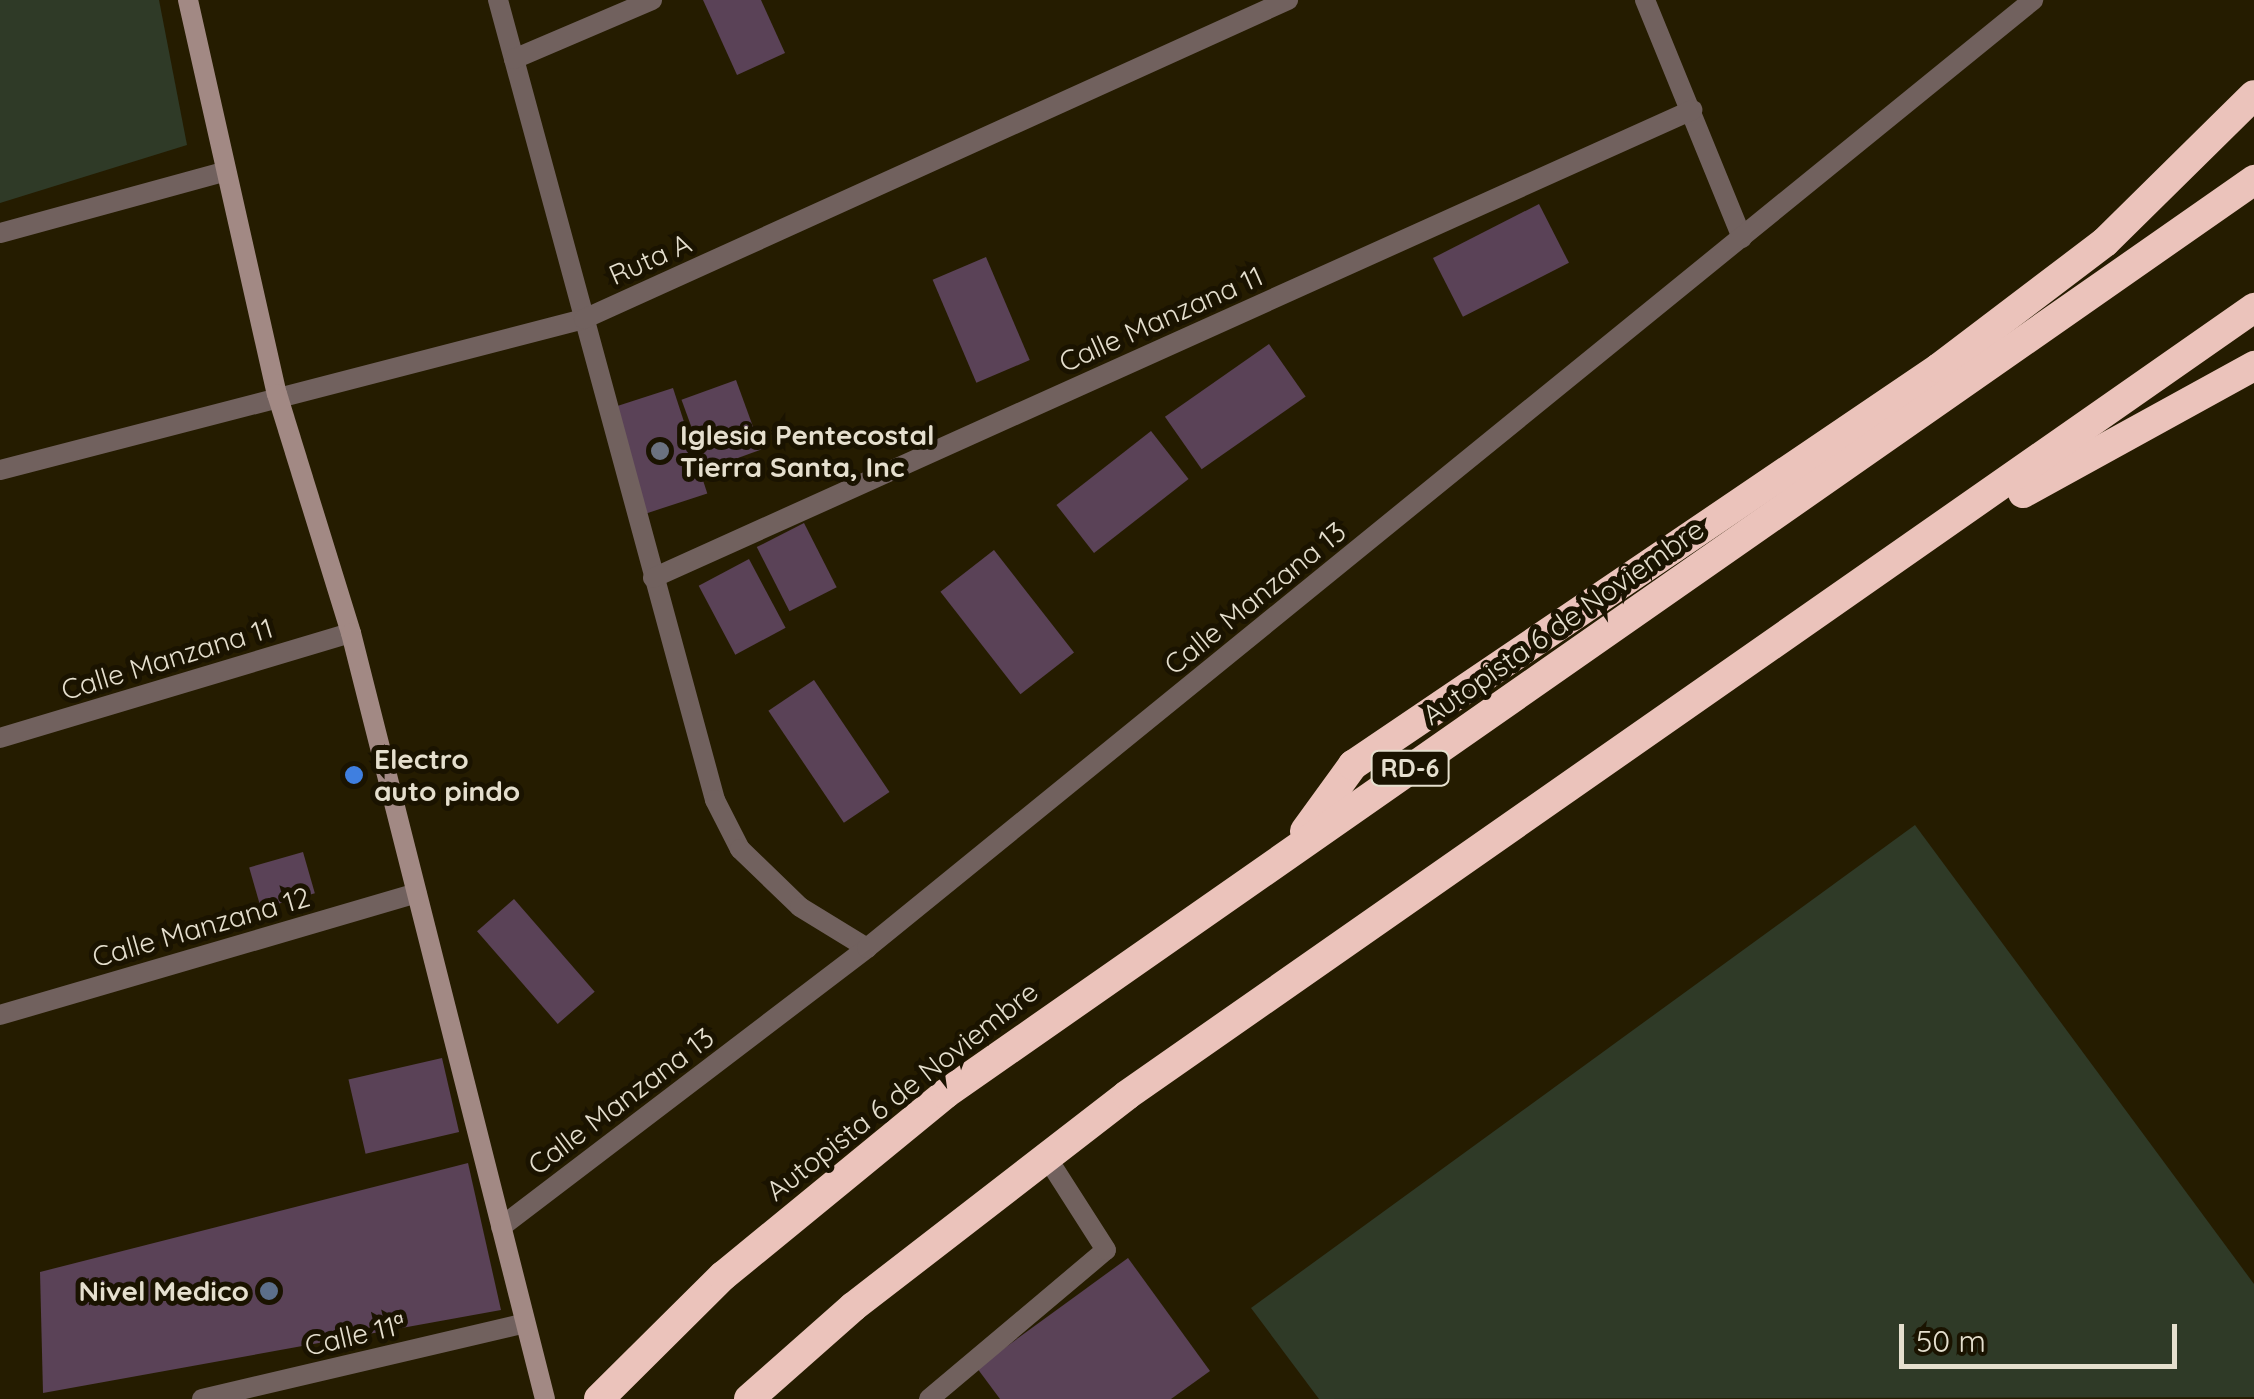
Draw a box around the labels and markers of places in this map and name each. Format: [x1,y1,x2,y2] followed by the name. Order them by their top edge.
[680,418,935,484] place label: Iglesia Pentecostal Tierra Santa, Inc
[649,440,671,462] marker: Iglesia Pentecostal Tierra Santa, Inc
[374,742,520,808] place label: Electro auto pindo
[343,764,365,786] marker: Electro auto pindo
[79,1274,249,1308] place label: Nivel Medico
[258,1280,280,1302] marker: Nivel Medico

